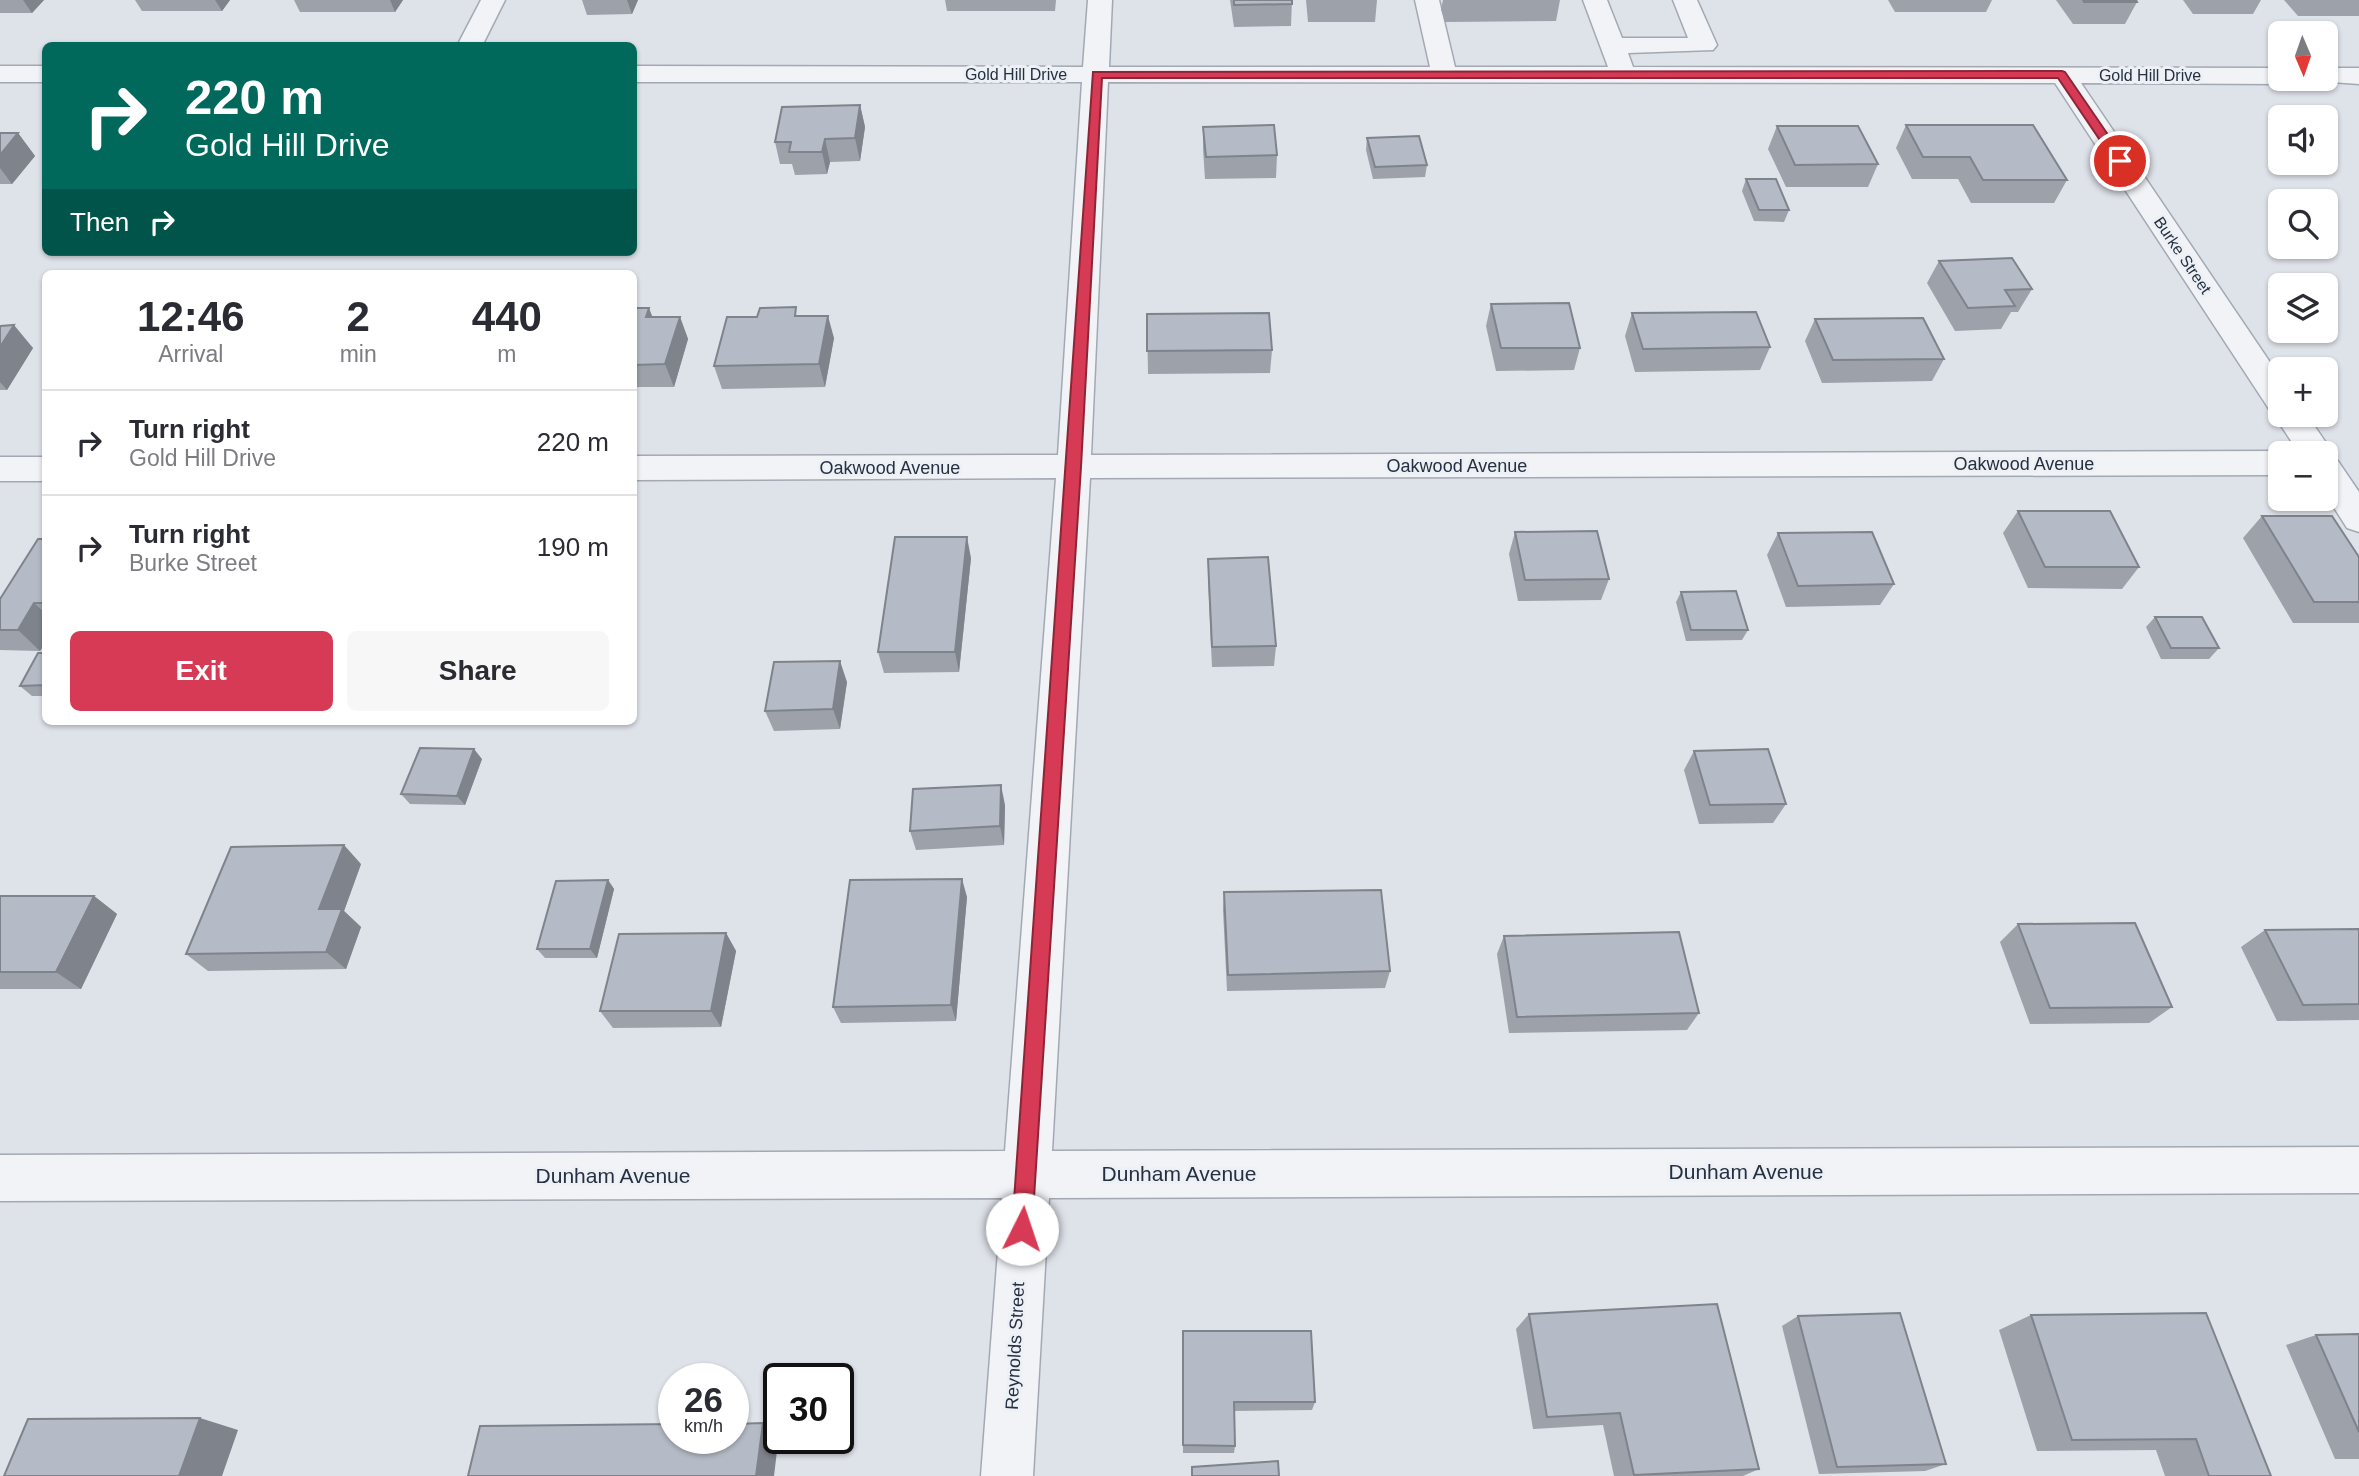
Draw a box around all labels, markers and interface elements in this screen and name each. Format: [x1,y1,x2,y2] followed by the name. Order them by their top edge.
[2268,21,2338,91] north arrow
[2268,21,2338,511] map controls
[965,66,1067,83] street label: Gold Hill Drive
[2099,67,2201,84] street label: Gold Hill Drive
[70,70,161,161] icon: right
[185,70,324,124] text: 220 m
[2268,105,2338,175] button: sound
[185,127,389,163] text: Gold Hill Drive
[2090,131,2150,191] pin
[2101,142,2139,180] icon: arrive
[2268,189,2338,259] button: search
[143,203,181,241] icon: right
[70,207,129,237] text: Then
[2151,214,2215,297] street label: Burke Street
[2268,273,2338,343] button: layers
[137,293,245,340] text: 12:46
[346,293,370,340] text: 2
[472,293,542,340] text: 440
[158,341,223,367] text: Arrival
[340,341,377,367] text: min
[497,341,516,367] text: m
[2268,357,2338,427] button: +
[129,414,250,444] text: Turn right
[70,424,108,462] icon: right
[537,427,609,457] text: 220 m
[2268,441,2338,511] button: −
[129,445,276,471] text: Gold Hill Drive
[1954,454,2094,474] street label: Oakwood Avenue
[1387,456,1527,476] street label: Oakwood Avenue
[820,458,960,478] street label: Oakwood Avenue
[129,519,250,549] text: Turn right
[70,529,108,567] icon: right
[537,532,609,562] text: 190 m
[129,550,257,576] text: Burke Street
[70,631,333,711] button: Exit
[347,631,609,711] button: Share
[1669,1160,1823,1183] street label: Dunham Avenue
[1102,1162,1256,1185] street label: Dunham Avenue
[536,1164,690,1187] street label: Dunham Avenue
[985,1192,1059,1266] position arrow
[1002,1282,1028,1410] street label: Reynolds Street
[763,1363,854,1454] speed limit sign: 30
[684,1380,723,1419] text: 26
[684,1416,723,1436] text: km/h

